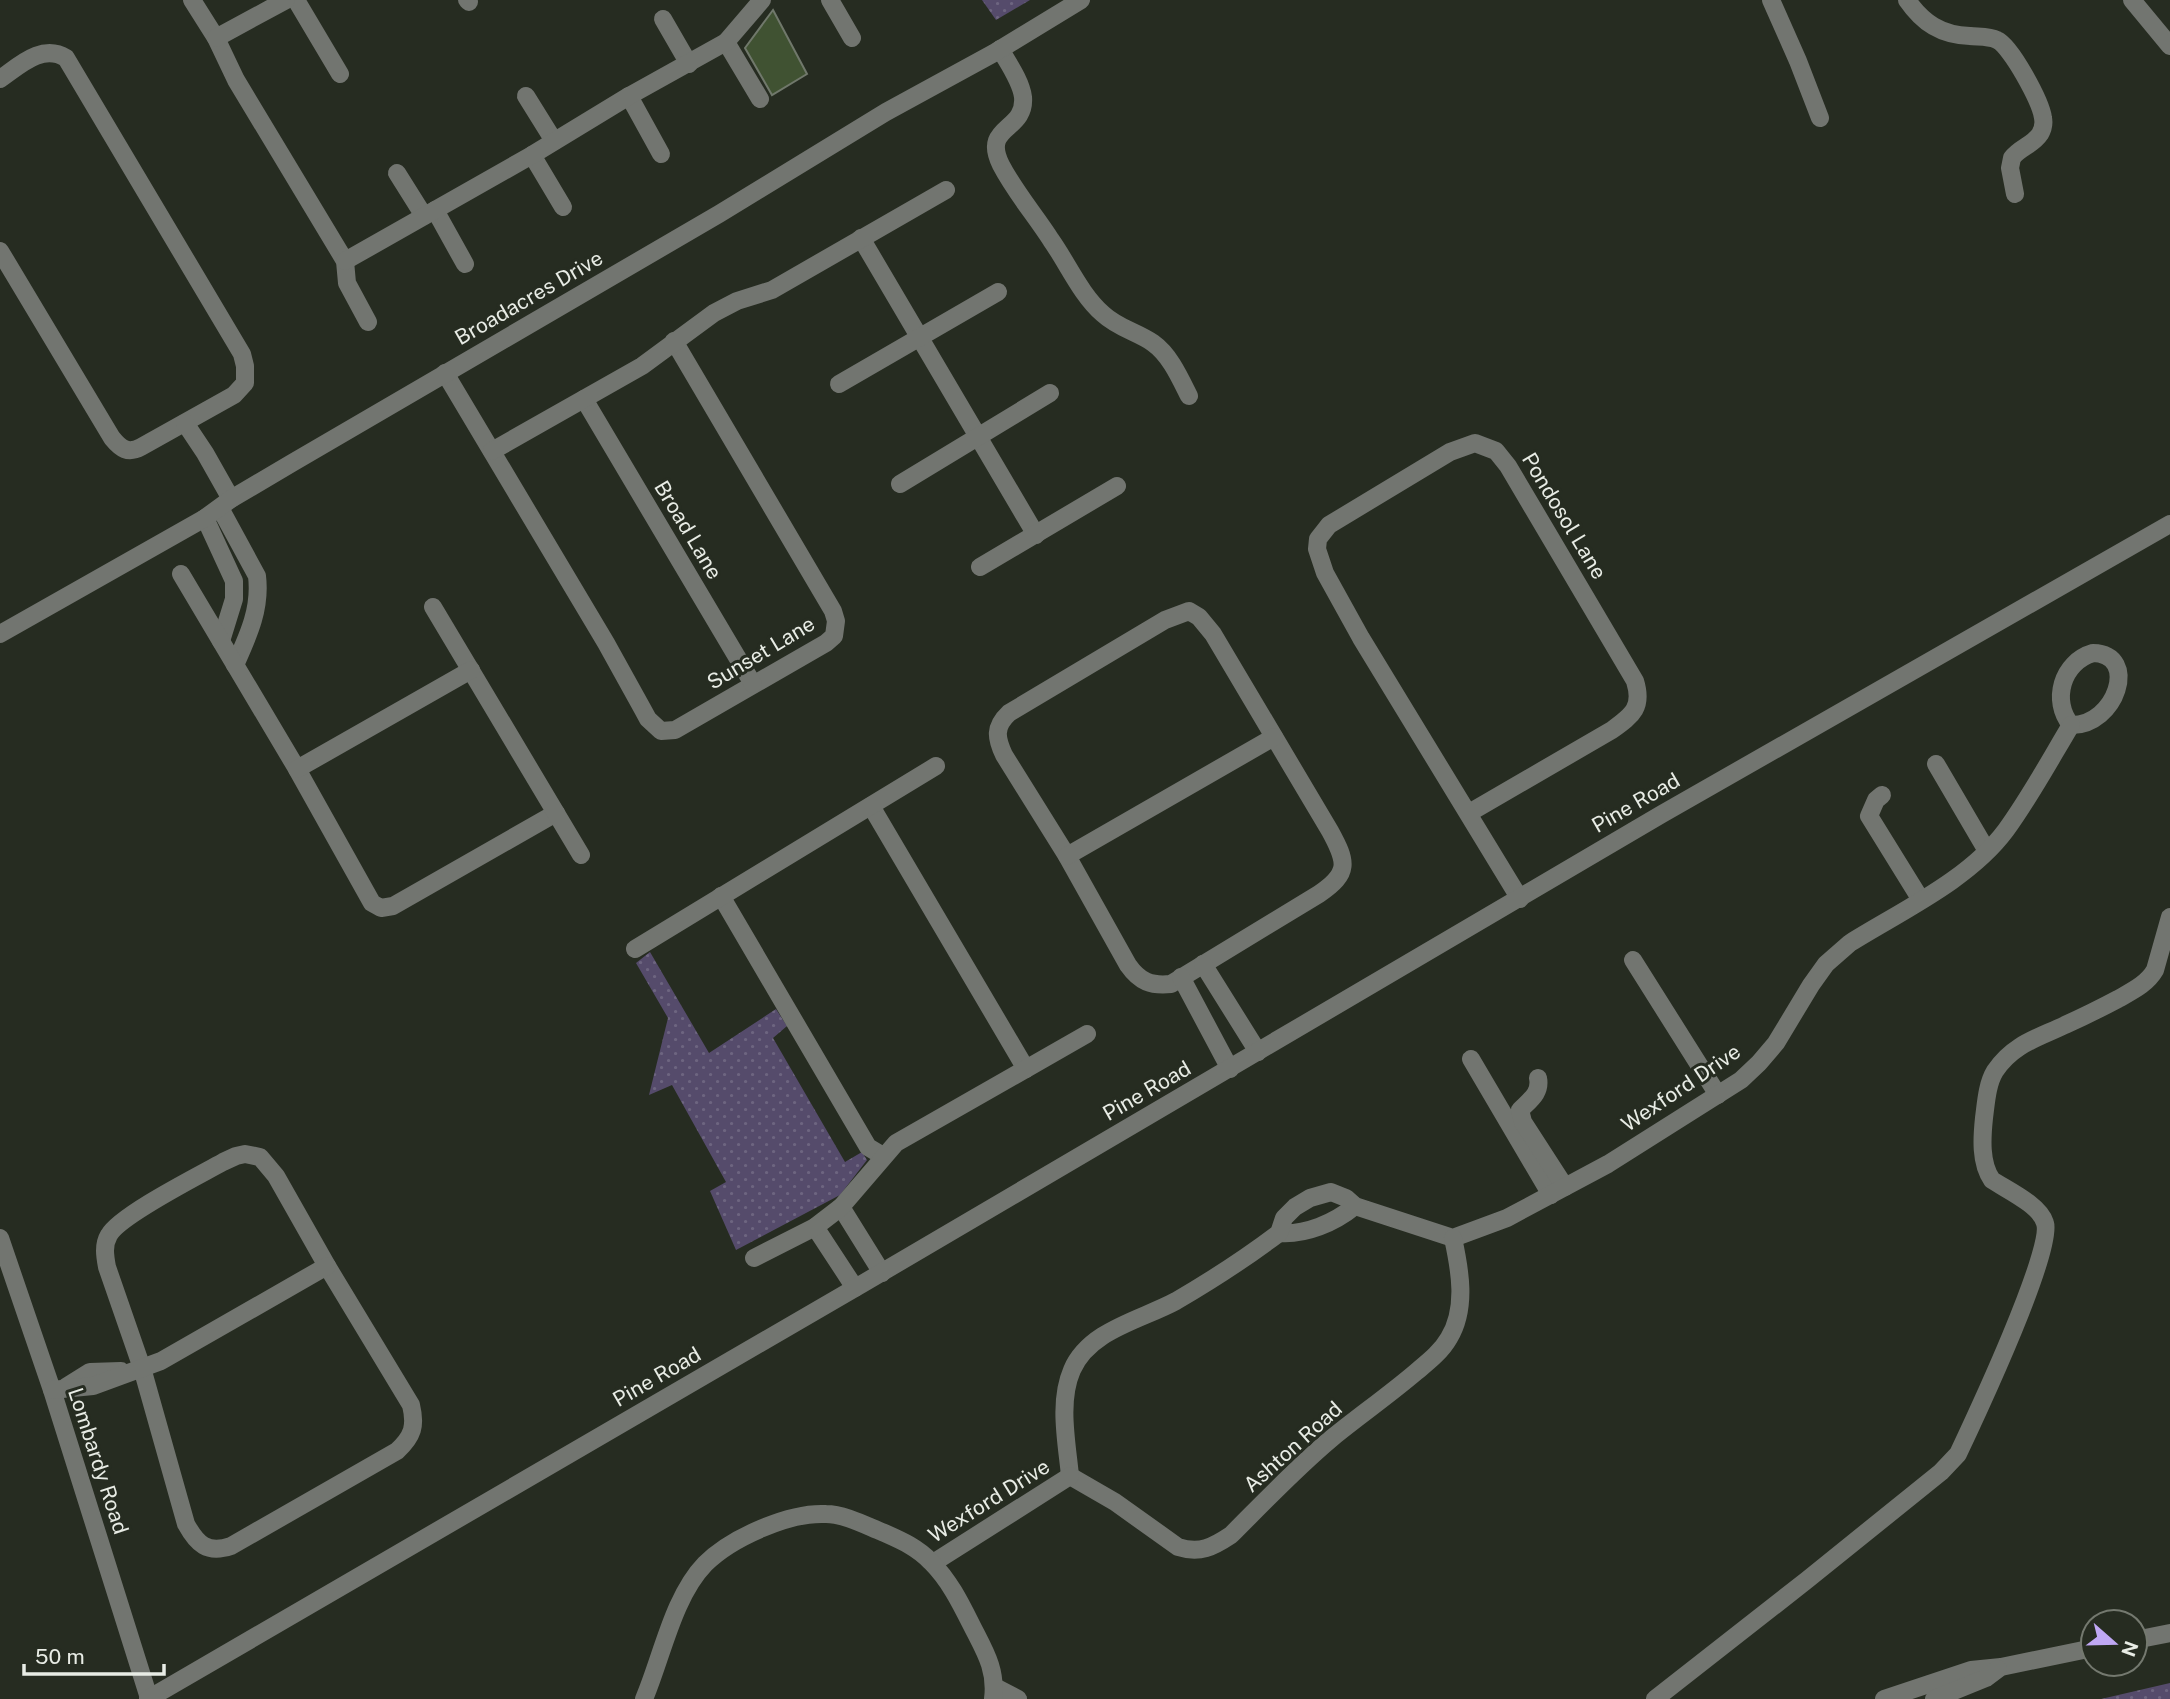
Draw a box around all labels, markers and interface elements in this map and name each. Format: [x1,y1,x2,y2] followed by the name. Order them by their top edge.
[450,245,607,350] street label: Broadacres Drive
[1517,448,1612,583] street label: Pondosol Lane
[649,476,728,584] street label: Broad Lane
[702,611,819,694] street label: Sunset Lane
[1587,767,1684,838] street label: Pine Road
[1616,1039,1745,1137] street label: Wexford Drive
[1098,1055,1195,1126] street label: Pine Road
[608,1341,705,1412] street label: Pine Road
[63,1385,134,1537] street label: Lombardy Road
[1238,1396,1347,1497] street label: Ashton Road
[924,1453,1054,1548] street label: Wexford Drive
[2079,1608,2149,1678] north arrow
[24,1632,164,1676] scale bar
[2117,1638,2143,1660] text: N
[35,1644,85,1669] text: 50 m

